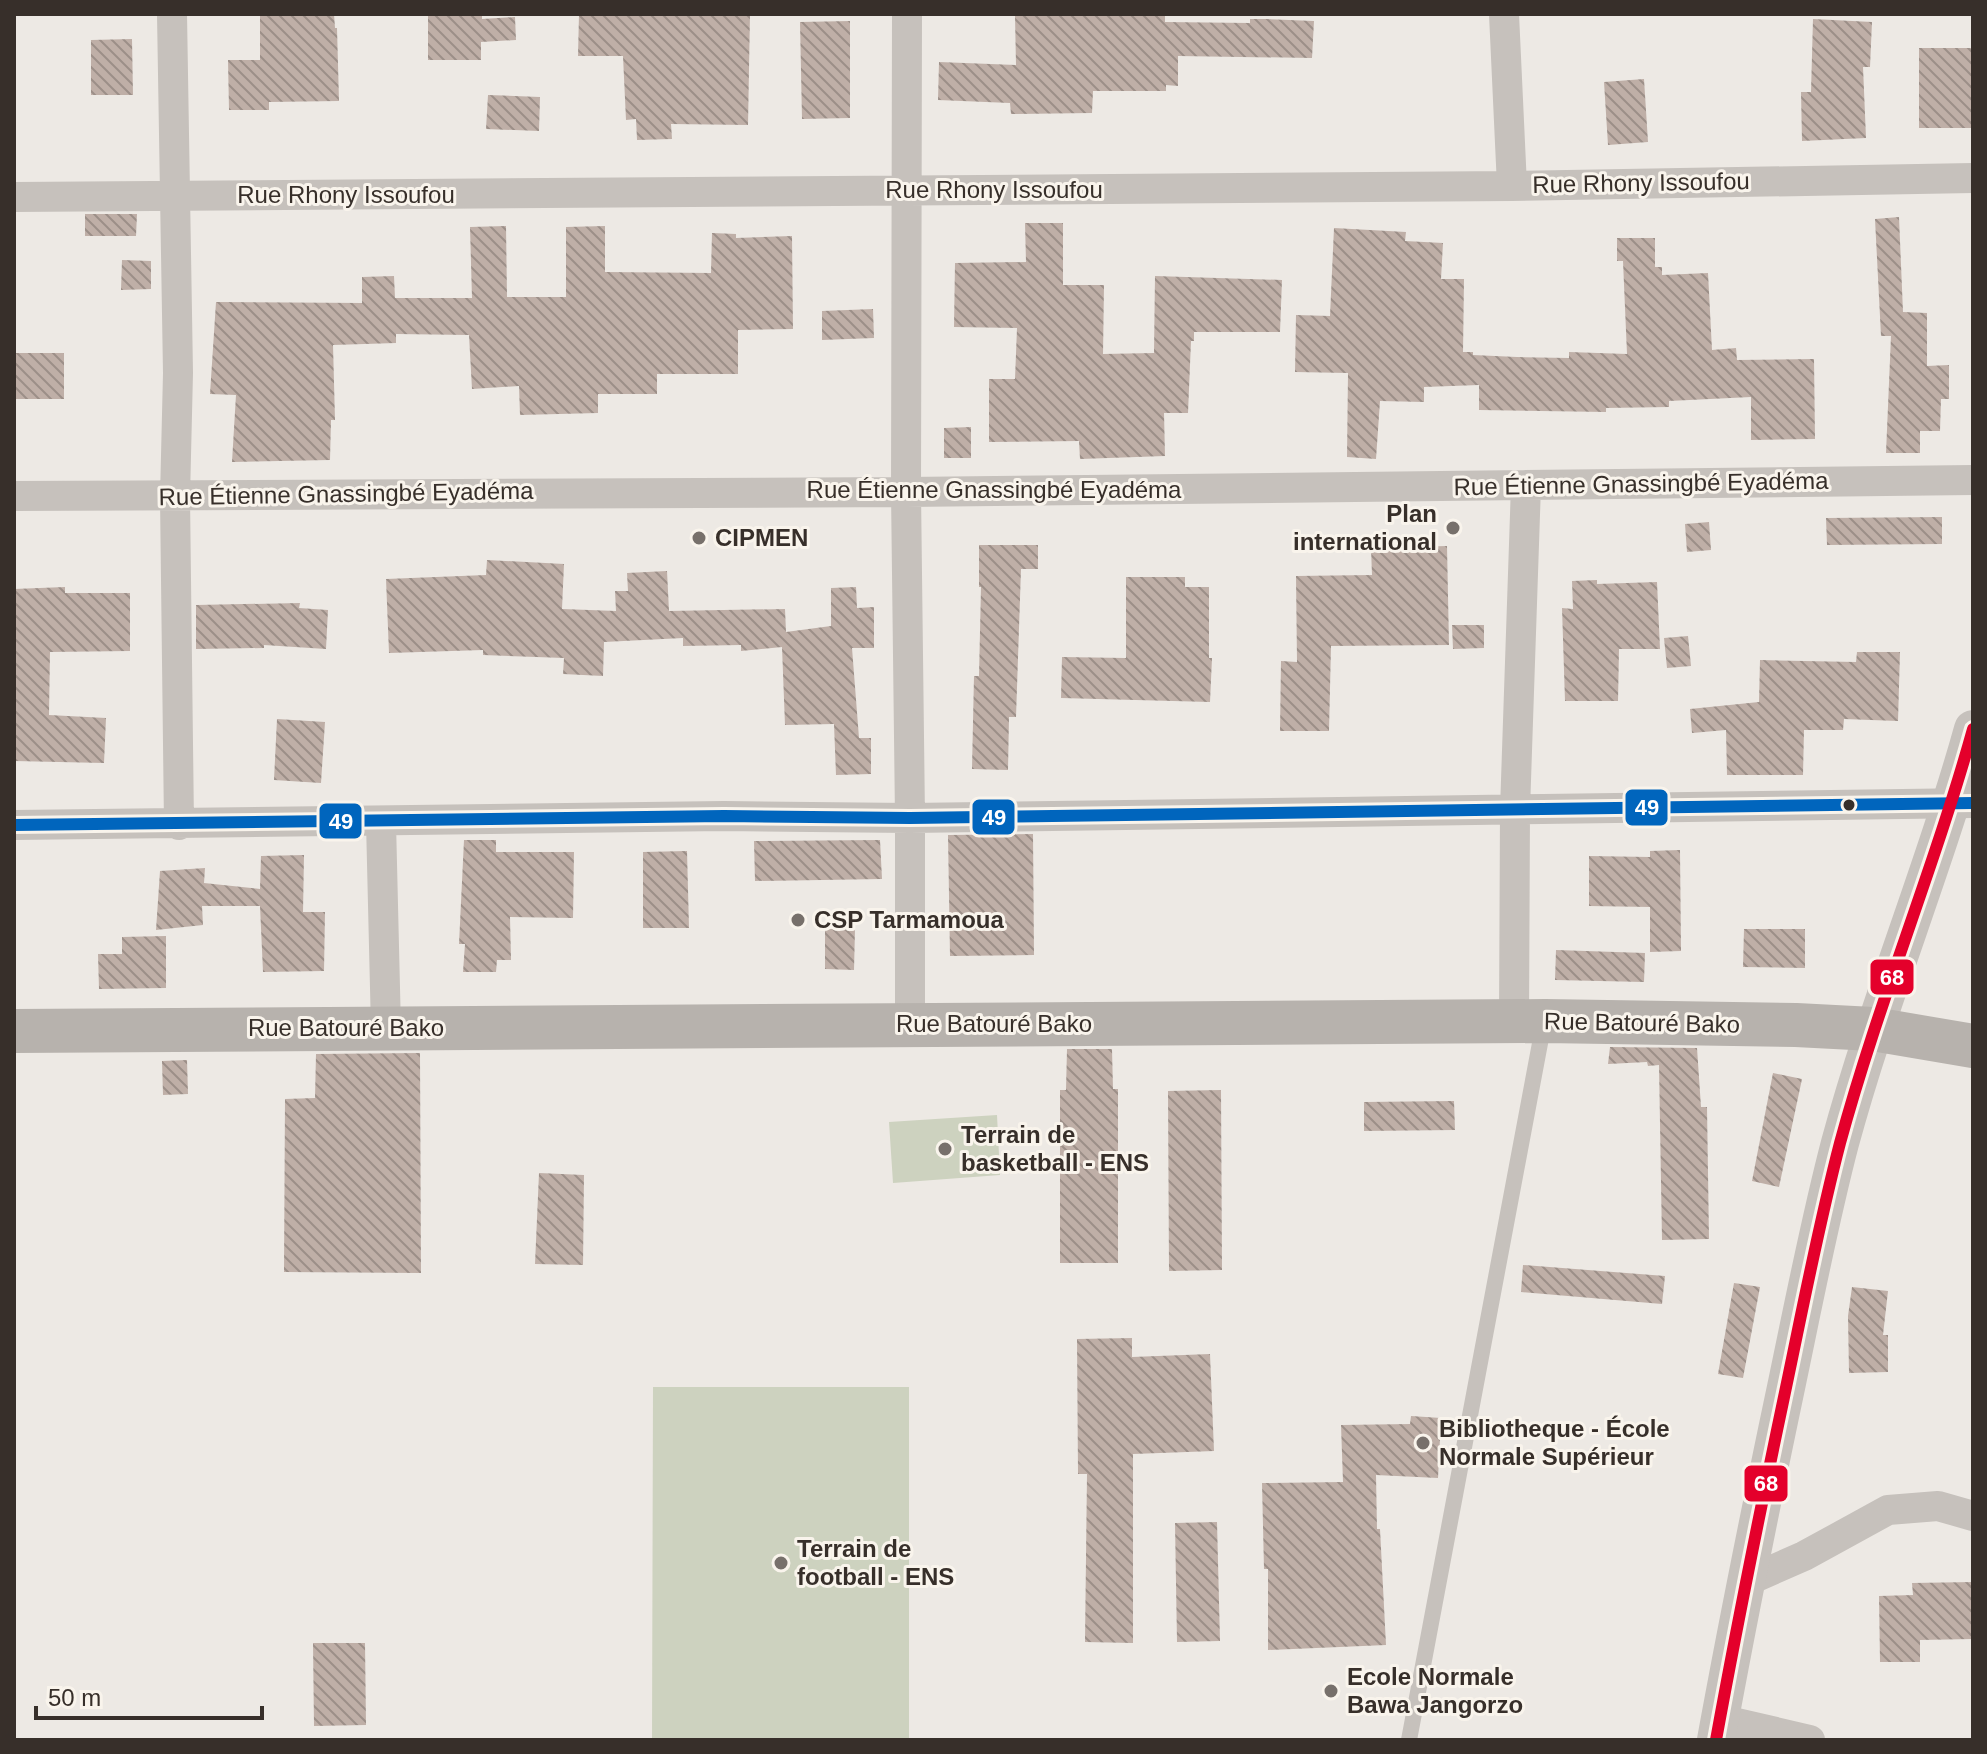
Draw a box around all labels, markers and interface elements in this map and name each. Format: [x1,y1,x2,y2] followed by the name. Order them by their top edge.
[1532,167,1750,198] street label: Rue Rhony Issoufou
[885,176,1103,203] street label: Rue Rhony Issoufou
[237,181,455,208] street label: Rue Rhony Issoufou
[1453,467,1829,500] street label: Rue Étienne Gnassingbé Eyadéma
[807,476,1182,503] street label: Rue Étienne Gnassingbé Eyadéma
[158,477,534,510] street label: Rue Étienne Gnassingbé Eyadéma
[1293,500,1437,555] place label: Plan international
[1444,519,1462,537] marker: Plan international
[715,524,808,551] place label: CIPMEN
[690,529,708,547] marker: CIPMEN
[1624,788,1669,827] line badge: 49
[1635,795,1659,820] text: 49
[1841,797,1857,813] unlabelled marker
[971,798,1016,836] line badge: 49
[318,802,363,840] line badge: 49
[982,805,1006,830] text: 49
[329,809,353,834] text: 49
[814,906,1004,933] place label: CSP Tarmamoua
[789,911,807,929] marker: CSP Tarmamoua
[1869,958,1915,996] line badge: 68
[1880,965,1904,990] text: 68
[1544,1007,1740,1038] street label: Rue Batouré Bako
[896,1010,1092,1037] street label: Rue Batouré Bako
[248,1014,444,1041] street label: Rue Batouré Bako
[961,1121,1149,1176] place label: Terrain de basketball - ENS
[936,1140,954,1158] marker: Terrain de basketball - ENS
[1439,1415,1670,1470] place label: Bibliotheque - École Normale Supérieur
[1414,1434,1432,1452] marker: Bibliotheque - École Normale Supérieur
[1743,1464,1789,1503] line badge: 68
[1754,1471,1778,1496] text: 68
[797,1535,954,1590] place label: Terrain de football - ENS
[772,1554,790,1572] marker: Terrain de football - ENS
[1347,1663,1523,1718] place label: Ecole Normale Bawa Jangorzo
[36,1670,262,1720] scale bar
[1322,1682,1340,1700] marker: Ecole Normale Bawa Jangorzo
[48,1684,101,1711] text: 50 m

